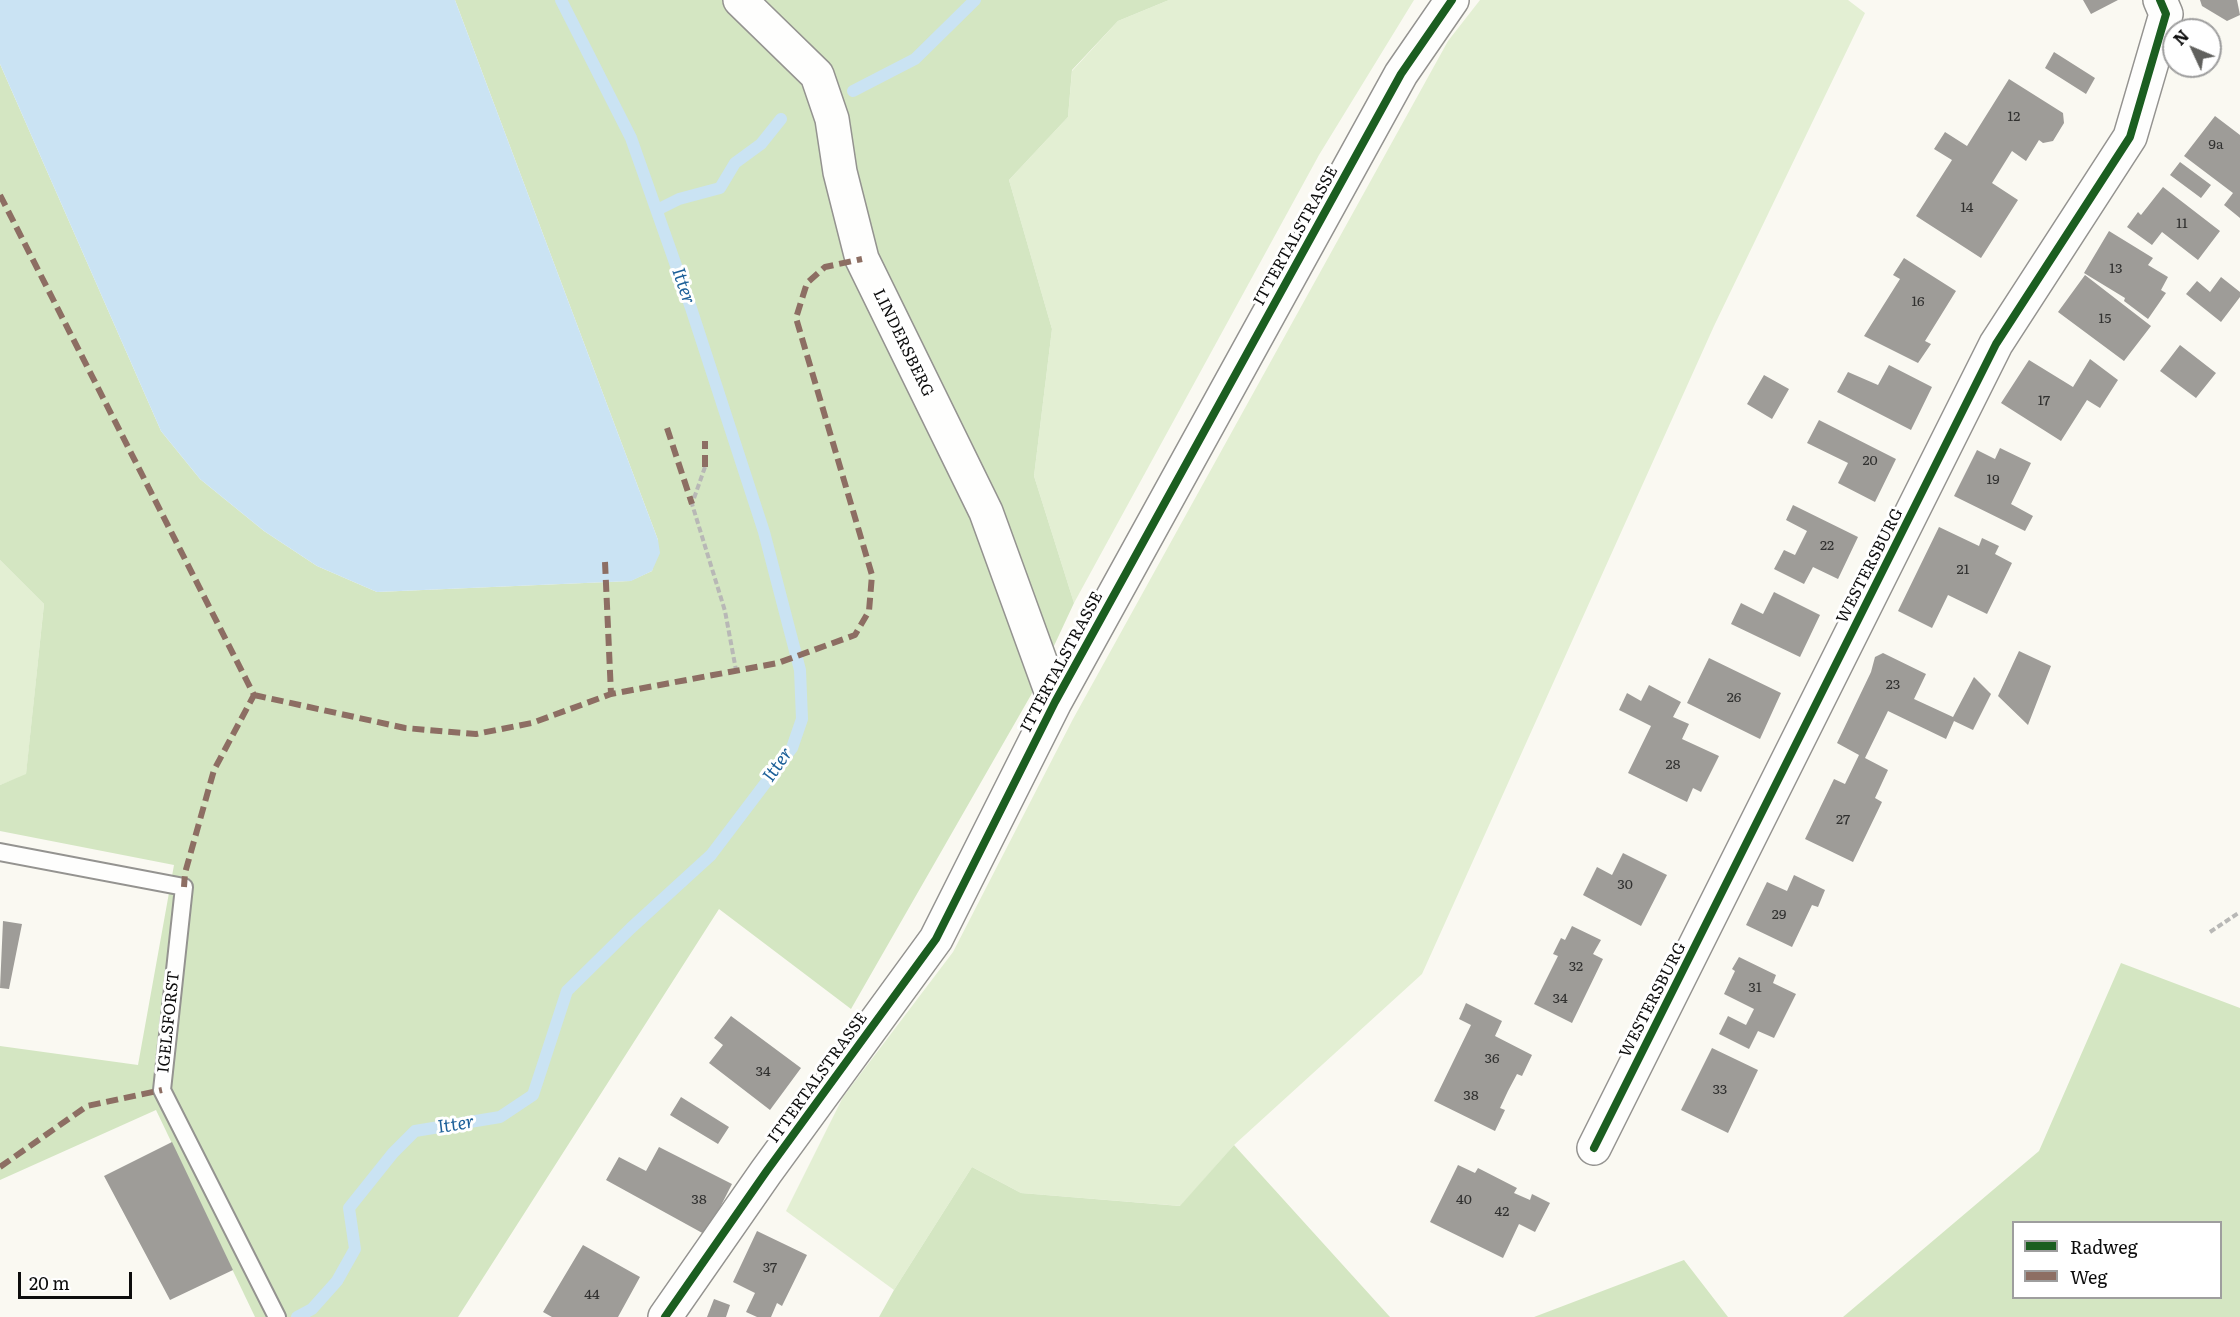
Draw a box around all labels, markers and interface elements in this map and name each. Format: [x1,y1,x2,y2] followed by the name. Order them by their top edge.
[2162,18,2222,78] north arrow
[2167,24,2194,50] text: N
[2008,109,2020,125] house number: 12
[2209,137,2223,153] house number: 9a
[1250,163,1342,309] street label: ITTERTALSTRASSE
[1961,200,1973,216] house number: 14
[2176,216,2188,232] house number: 11
[2109,261,2123,277] house number: 13
[667,265,699,307] water label: Itter
[869,286,937,400] street label: LINDERSBERG
[1911,294,1925,310] house number: 16
[2099,311,2111,327] house number: 15
[2038,393,2050,409] house number: 17
[1862,453,1878,469] house number: 20
[1986,472,2000,488] house number: 19
[1833,505,1907,627] street label: WESTERSBURG
[1820,538,1834,554] house number: 22
[1957,562,1969,578] house number: 21
[1017,588,1107,736] street label: ITTERTALSTRASSE
[1886,677,1900,693] house number: 23
[1727,690,1741,706] house number: 26
[759,744,797,786] water label: Itter
[1666,757,1680,773] house number: 28
[1836,812,1850,828] house number: 27
[1617,877,1633,893] house number: 30
[1772,907,1786,923] house number: 29
[1616,939,1690,1061] street label: WESTERSBURG
[1569,959,1583,975] house number: 32
[154,970,184,1074] street label: IGELSFORST
[1748,980,1762,996] house number: 31
[1552,991,1568,1007] house number: 34
[764,1009,872,1147] street label: ITTERTALSTRASSE
[1484,1051,1500,1067] house number: 36
[755,1064,771,1080] house number: 34
[1713,1082,1727,1098] house number: 33
[1463,1088,1479,1104] house number: 38
[436,1111,476,1139] water label: Itter
[691,1192,707,1208] house number: 38
[1456,1192,1472,1208] house number: 40
[1495,1204,1509,1220] house number: 42
[2012,1221,2222,1299] legend
[2070,1233,2138,1260] text: Radweg
[21,1260,135,1298] scale bar
[763,1260,777,1276] house number: 37
[2070,1263,2107,1290] text: Weg
[29,1269,70,1296] text: 20 m
[584,1287,600,1303] house number: 44

